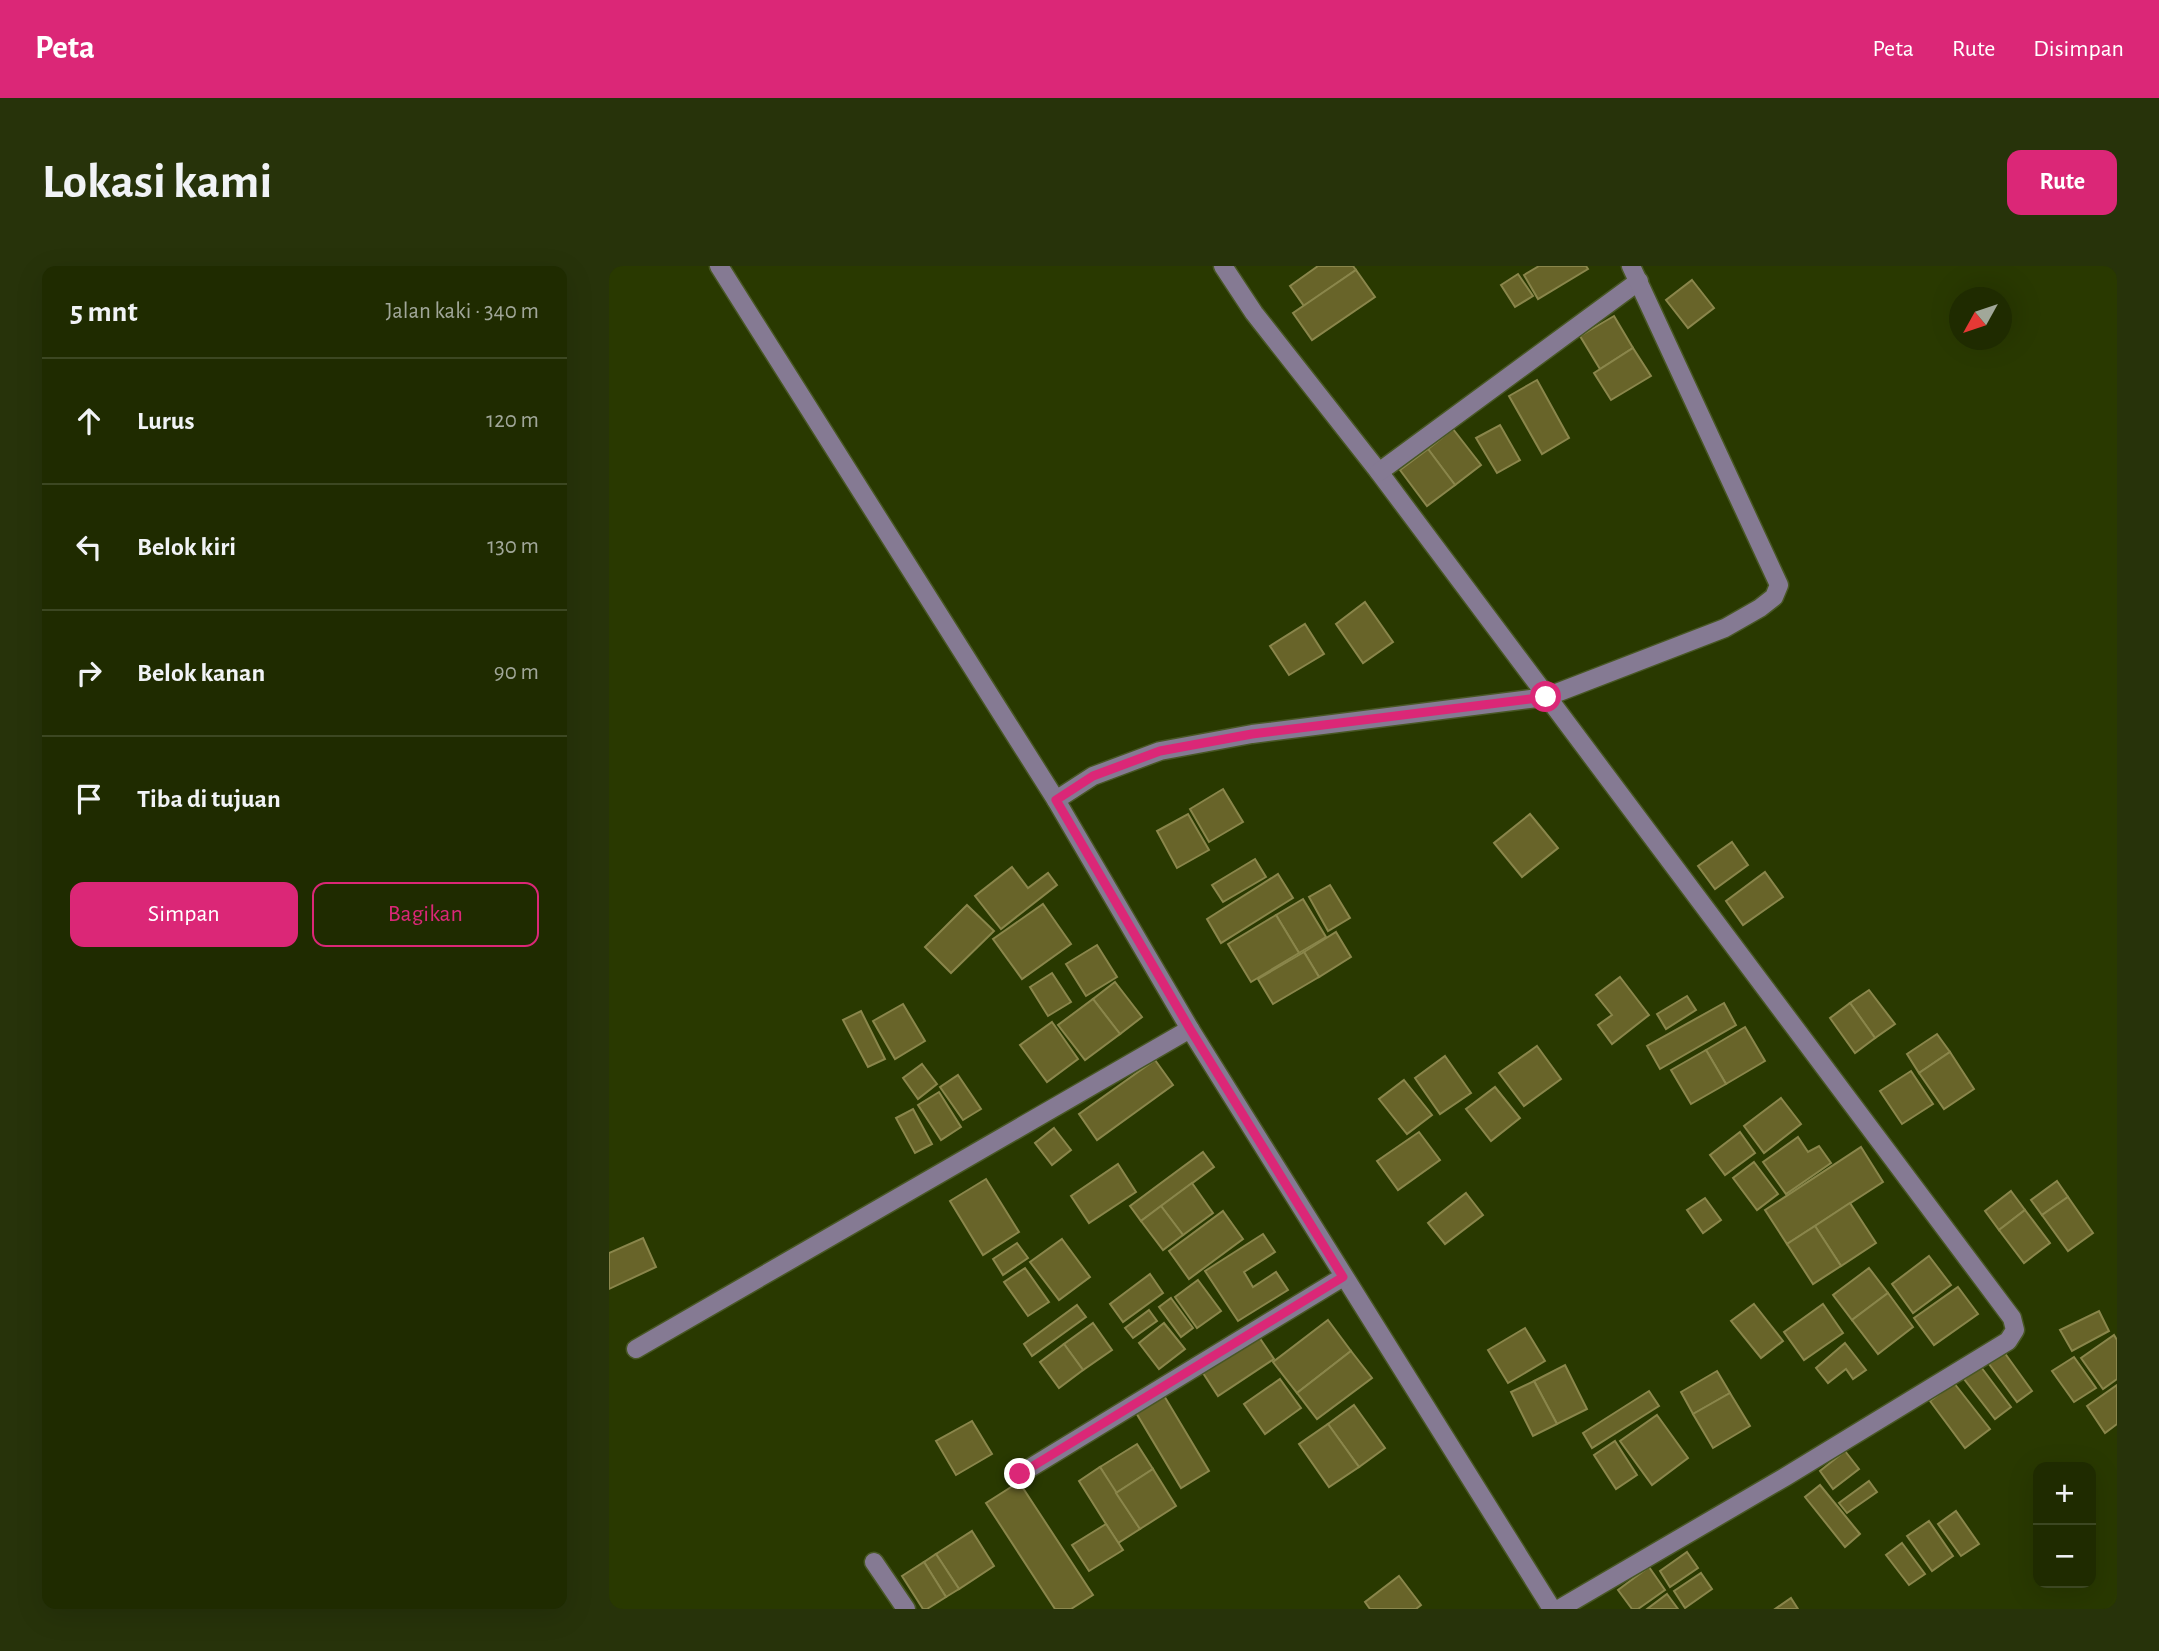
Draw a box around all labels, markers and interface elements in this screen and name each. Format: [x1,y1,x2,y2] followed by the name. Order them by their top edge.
[35,32,95,65] text: Peta
[1873,37,1914,61] text: Peta
[1952,37,1995,61] text: Rute
[2033,37,2124,61] text: Disimpan
[2007,150,2117,215] button: Rute
[42,158,272,207] text: Lokasi kami
[1949,287,2012,350] north arrow
[70,297,138,327] text: 5 mnt
[386,300,539,323] text: Jalan kaki · 340 m
[70,402,108,440] icon: ahead
[137,408,194,434] text: Lurus
[486,409,539,432] text: 120 m
[70,528,108,566] icon: left
[137,534,236,560] text: Belok kiri
[487,535,539,558] text: 130 m
[70,654,108,692] icon: right
[137,660,265,686] text: Belok kanan
[494,661,539,684] text: 90 m
[1530,681,1561,712] route start
[70,780,108,818] icon: arrive
[137,786,281,812] text: Tiba di tujuan
[70,882,298,947] button: Simpan
[312,882,539,947] button: Bagikan
[1004,1458,1035,1489] route end
[2033,1462,2096,1588] map controls
[2033,1462,2096,1525] button: +
[2033,1525,2096,1588] button: −

